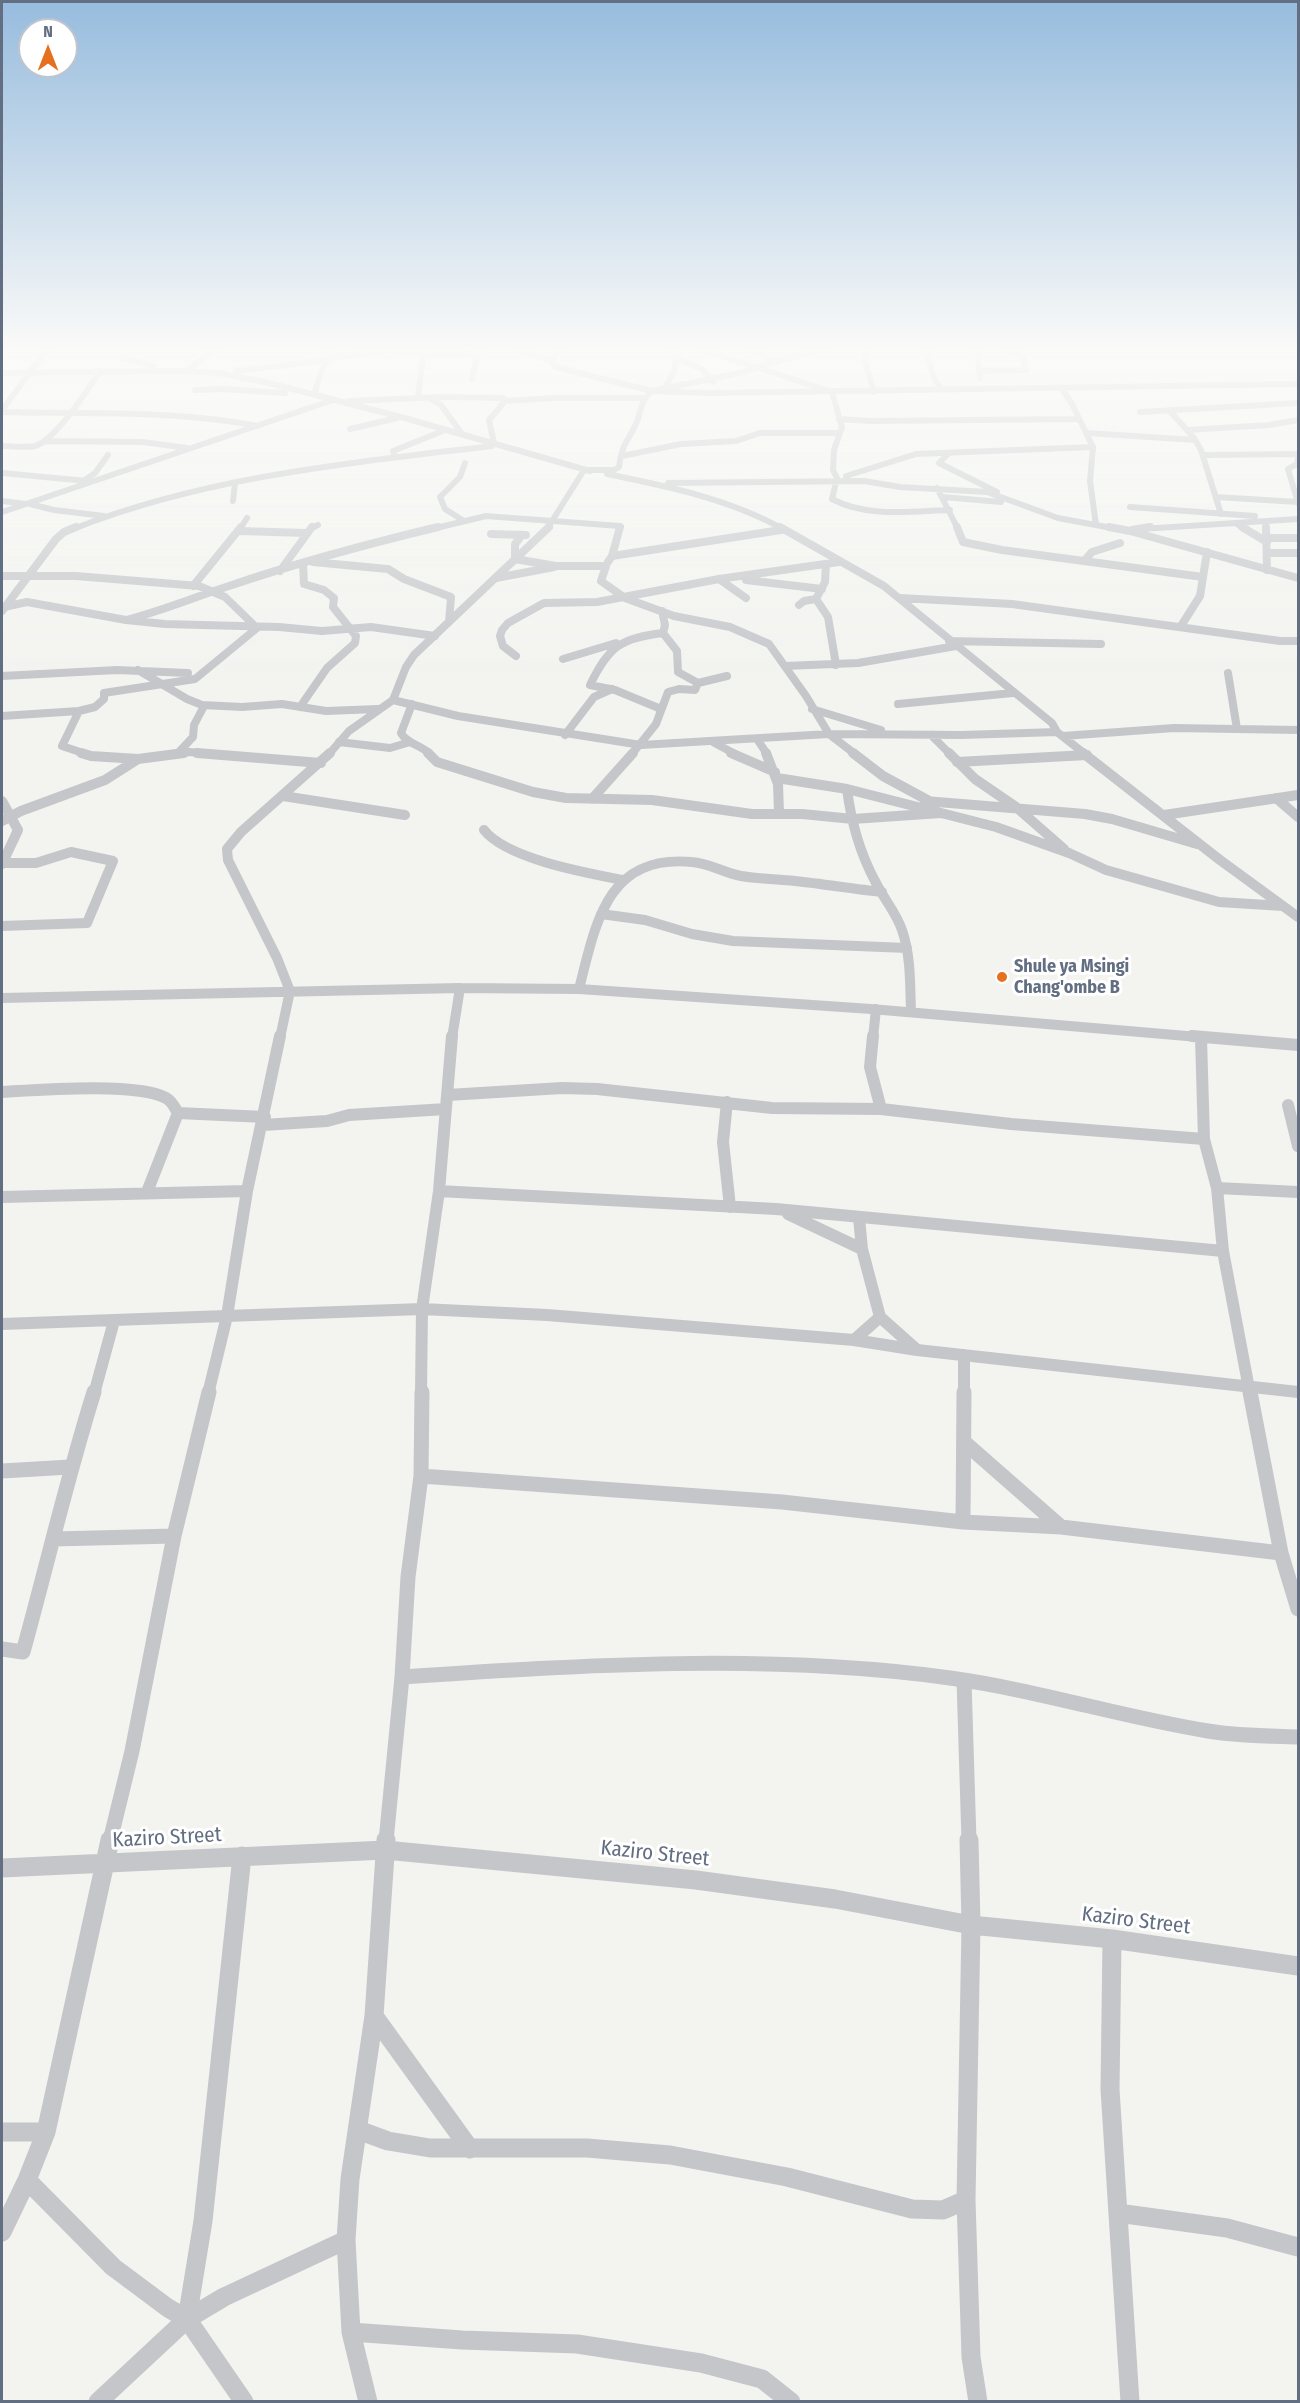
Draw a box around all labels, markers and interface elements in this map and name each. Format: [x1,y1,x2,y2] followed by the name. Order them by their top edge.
[18,18,78,78] north arrow
[43,22,53,41] text: N
[1014,956,1129,998] place label: Shule ya Msingi Chang'ombe B
[995,970,1009,984] marker: Shule ya Msingi Chang'ombe B
[112,1823,222,1853] street label: Kaziro Street
[599,1836,711,1872] street label: Kaziro Street
[1080,1902,1192,1940] street label: Kaziro Street

